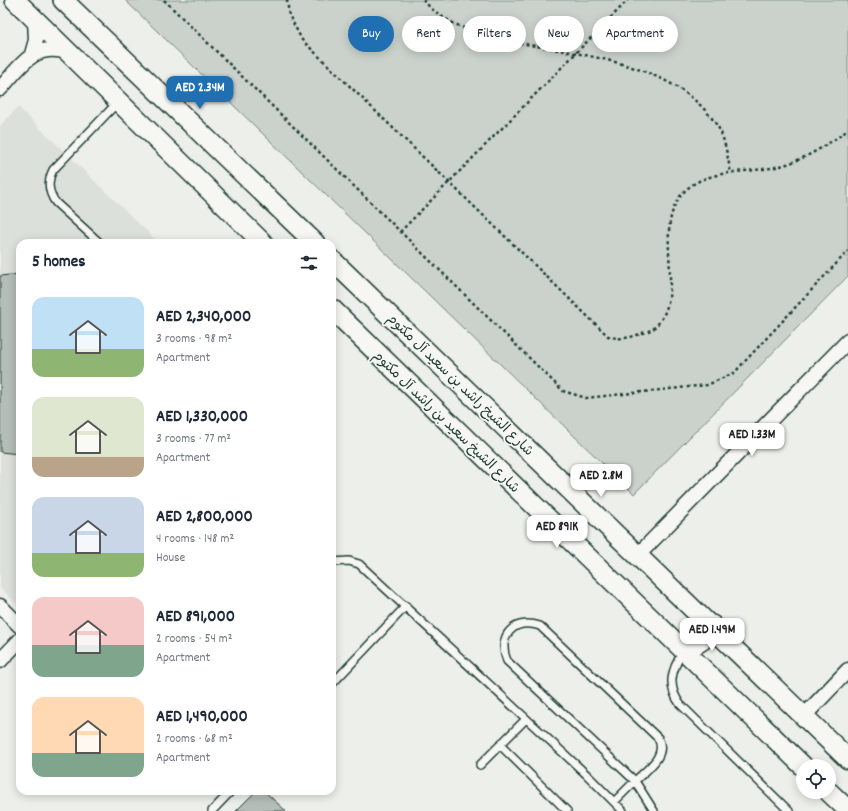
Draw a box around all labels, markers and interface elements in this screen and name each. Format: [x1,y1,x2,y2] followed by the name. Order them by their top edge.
[348,16,394,52] chip: Buy
[402,16,455,52] chip: Rent
[463,16,526,52] chip: Filters
[534,16,584,52] chip: New
[592,16,678,52] chip: Apartment
[154,76,246,110] pin: AED 2.34M
[175,79,225,98] text: AED 2.34M
[32,251,85,275] text: 5 homes
[298,252,320,274] icon: filters
[156,306,251,330] text: AED 2,340,000
[382,310,538,461] street label: شارع الشيخ راشد بن سعيد آل مكتوم
[64,313,112,361] icon: home
[156,330,232,349] text: 3 rooms · 98 m²
[368,347,524,498] street label: شارع الشيخ سعيد بن راشد آل مكتوم
[156,349,210,368] text: Apartment
[156,406,248,430] text: AED 1,330,000
[64,413,112,461] icon: home
[706,423,798,457] pin: AED 1.33M
[729,426,775,445] text: AED 1.33M
[156,430,231,449] text: 3 rooms · 77 m²
[156,449,210,468] text: Apartment
[560,464,642,498] pin: AED 2.8M
[579,467,623,486] text: AED 2.8M
[156,506,253,530] text: AED 2,800,000
[64,513,112,561] icon: home
[516,515,598,549] pin: AED 891K
[536,518,578,537] text: AED 891K
[156,530,234,549] text: 4 rooms · 148 m²
[156,549,185,568] text: House
[156,606,235,630] text: AED 891,000
[64,613,112,661] icon: home
[666,618,758,652] pin: AED 1.49M
[689,621,735,640] text: AED 1.49M
[156,630,232,649] text: 2 rooms · 54 m²
[156,649,210,668] text: Apartment
[156,706,248,730] text: AED 1,490,000
[64,713,112,761] icon: home
[156,730,233,749] text: 2 rooms · 68 m²
[156,749,210,768] text: Apartment
[796,759,836,799] map controls
[796,759,836,799] button: locate

